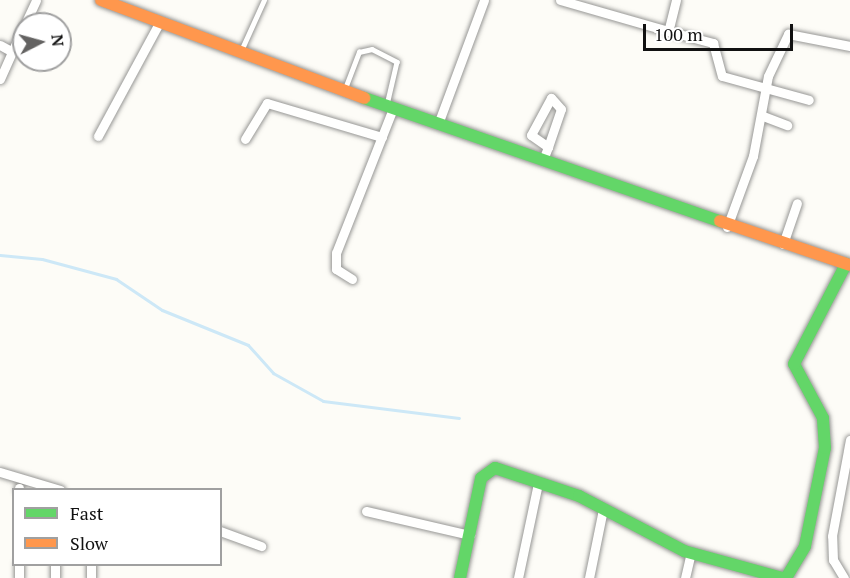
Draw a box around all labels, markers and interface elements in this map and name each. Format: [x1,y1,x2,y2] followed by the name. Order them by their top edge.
[12,12,72,72] north arrow
[646,12,796,50] scale bar
[654,22,703,46] text: 100 m
[46,33,69,48] text: N
[12,488,222,566] legend
[70,501,103,525] text: Fast
[70,531,108,555] text: Slow

